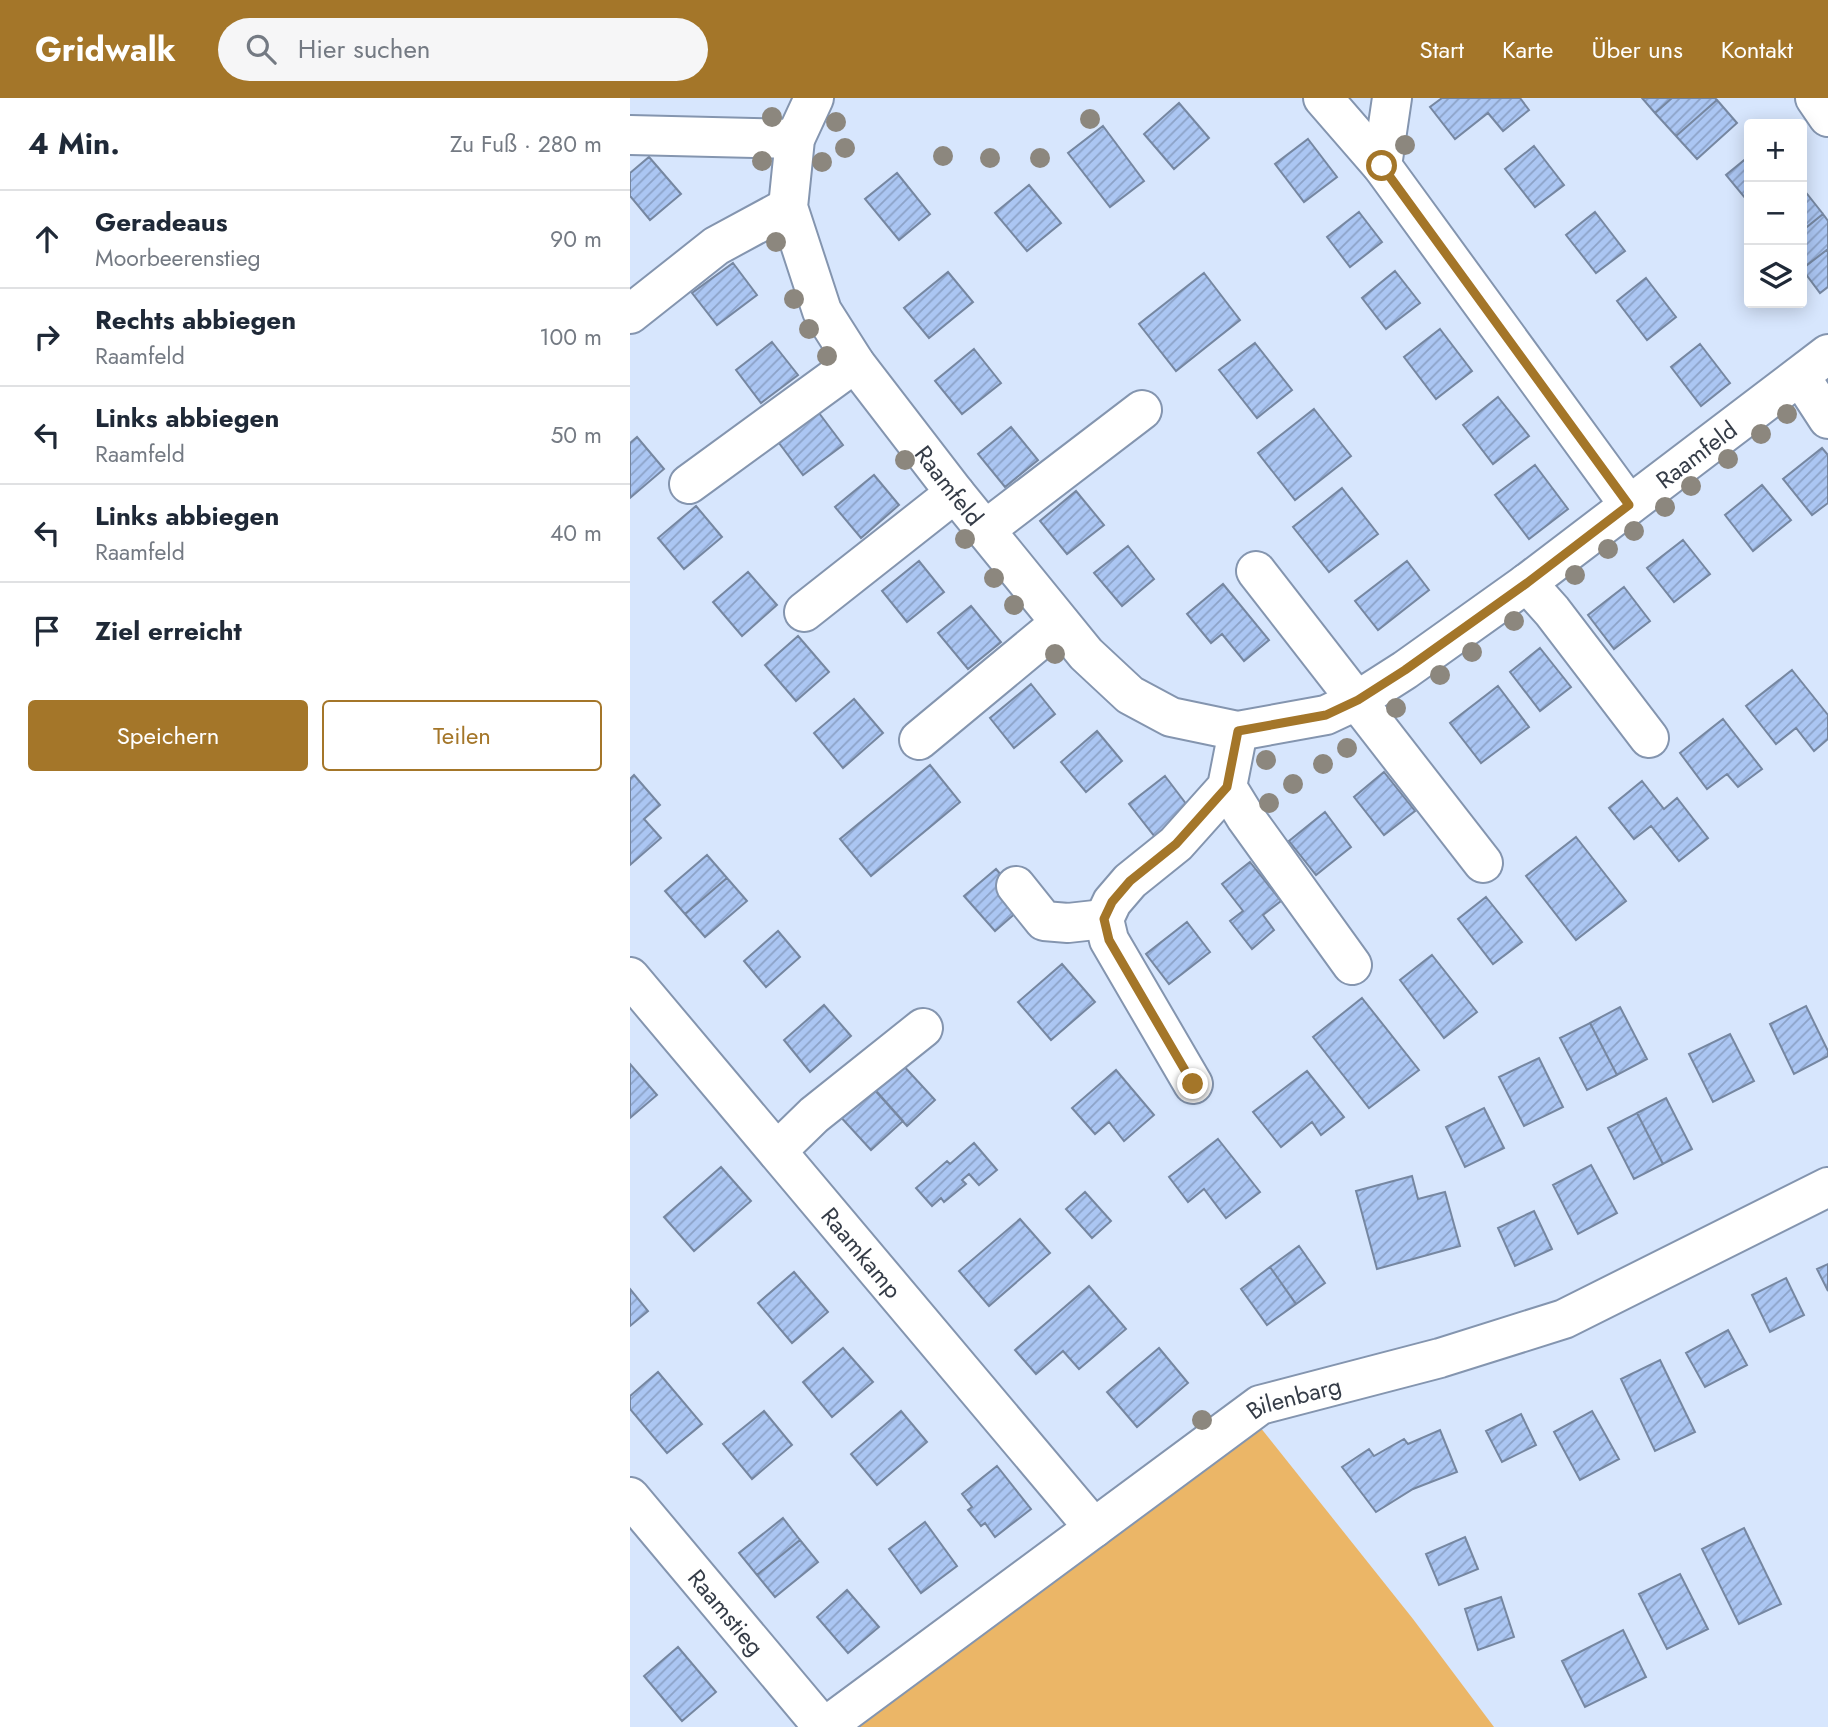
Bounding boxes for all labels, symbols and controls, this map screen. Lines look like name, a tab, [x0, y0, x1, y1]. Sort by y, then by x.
search box	[218, 18, 708, 81]
text: Gridwalk	[35, 26, 176, 73]
icon: search	[242, 30, 280, 68]
text: Hier suchen	[298, 30, 430, 68]
text: Start	[1420, 32, 1464, 67]
text: Karte	[1502, 32, 1553, 67]
text: Über uns	[1591, 32, 1683, 67]
text: Kontakt	[1721, 32, 1793, 67]
map controls	[1744, 119, 1807, 308]
button: +	[1744, 119, 1807, 182]
text: 4 Min.	[28, 122, 120, 165]
text: Zu Fuß · 280 m	[450, 127, 602, 161]
route start	[1366, 150, 1397, 181]
button: −	[1744, 182, 1807, 245]
text: Geradeaus	[95, 203, 228, 241]
icon: ahead	[28, 220, 66, 258]
text: 90 m	[550, 222, 602, 256]
text: Moorbeerenstieg	[95, 241, 261, 275]
button: layers	[1744, 245, 1807, 308]
text: Rechts abbiegen	[95, 301, 296, 339]
icon: right	[28, 318, 66, 356]
text: 100 m	[539, 320, 602, 354]
text: Raamfeld	[95, 339, 185, 373]
text: Links abbiegen	[95, 399, 279, 437]
street label: Raamfeld	[1648, 412, 1744, 497]
icon: left	[28, 416, 66, 454]
text: 50 m	[550, 418, 602, 452]
text: Raamfeld	[95, 437, 185, 471]
street label: Raamfeld	[907, 438, 992, 533]
text: Links abbiegen	[95, 497, 279, 535]
icon: left	[28, 514, 66, 552]
text: 40 m	[550, 516, 602, 550]
text: Raamfeld	[95, 535, 185, 569]
icon: arrive	[28, 612, 66, 650]
text: Ziel erreicht	[95, 612, 242, 650]
button: Speichern	[28, 700, 308, 771]
button: Teilen	[322, 700, 602, 771]
route end	[1177, 1068, 1208, 1099]
street label: Raamkamp	[813, 1199, 911, 1306]
street label: Bilenbarg	[1239, 1367, 1345, 1427]
street label: Raamstieg	[680, 1561, 773, 1663]

